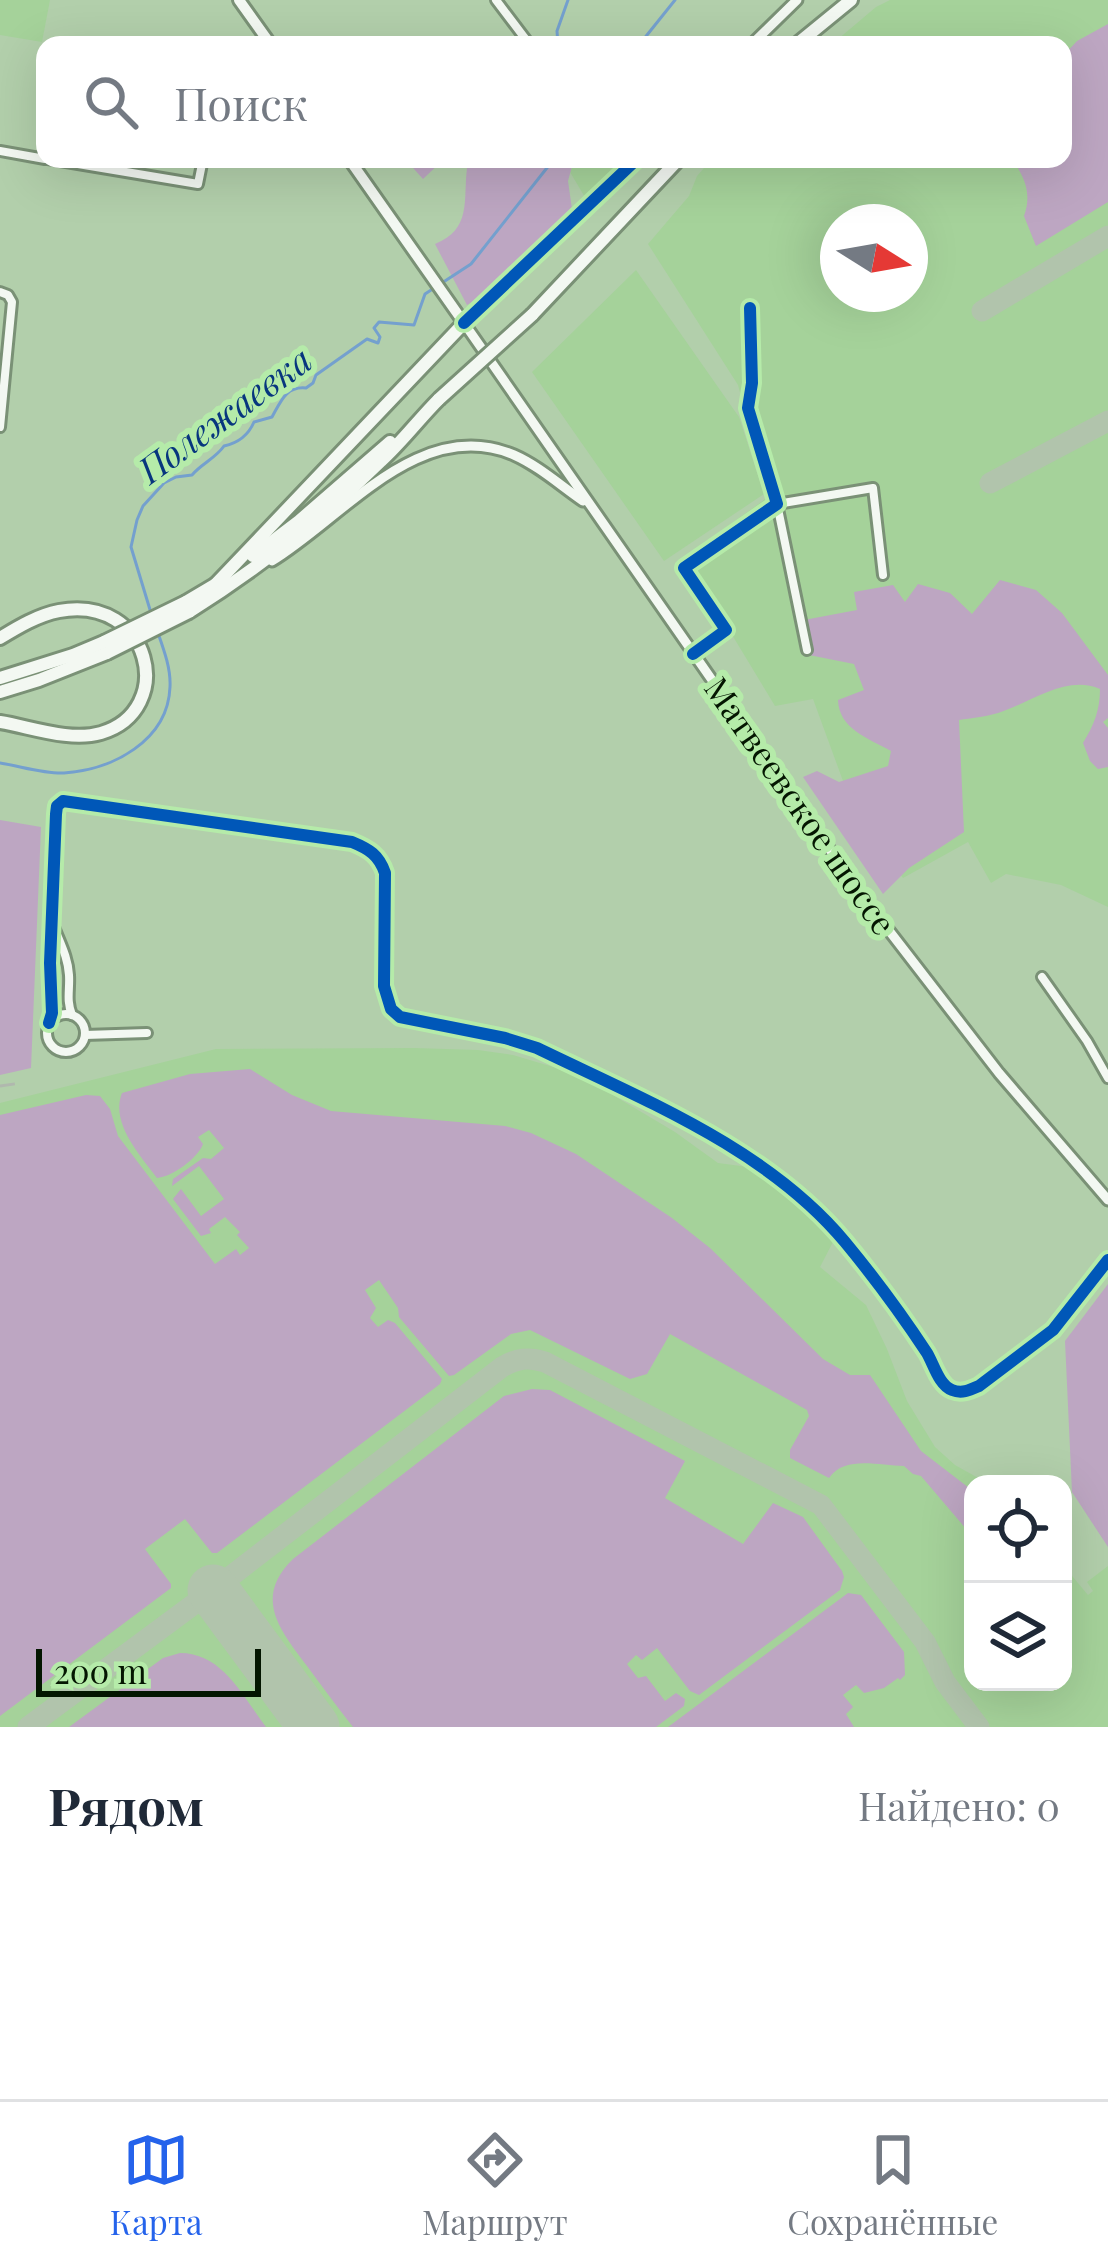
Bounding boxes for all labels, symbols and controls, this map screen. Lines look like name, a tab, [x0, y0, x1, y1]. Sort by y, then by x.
search box	[36, 36, 1072, 168]
icon: search	[78, 69, 144, 135]
text: Поиск	[174, 72, 308, 132]
north arrow	[820, 204, 928, 312]
water label: Полежаевка	[126, 334, 320, 494]
street label: Матвеевское шоссе	[696, 667, 907, 942]
map controls	[964, 1475, 1072, 1691]
button: locate	[964, 1475, 1072, 1583]
button: layers	[964, 1583, 1072, 1691]
scale bar	[36, 1643, 261, 1696]
text: 200 m	[54, 1648, 147, 1692]
text: Рядом	[48, 1771, 204, 1839]
text: Найдено: 0	[858, 1779, 1060, 1831]
tab: Карта	[110, 2127, 202, 2243]
tab: Маршрут	[422, 2127, 568, 2243]
tab: Сохранённые	[787, 2127, 998, 2243]

